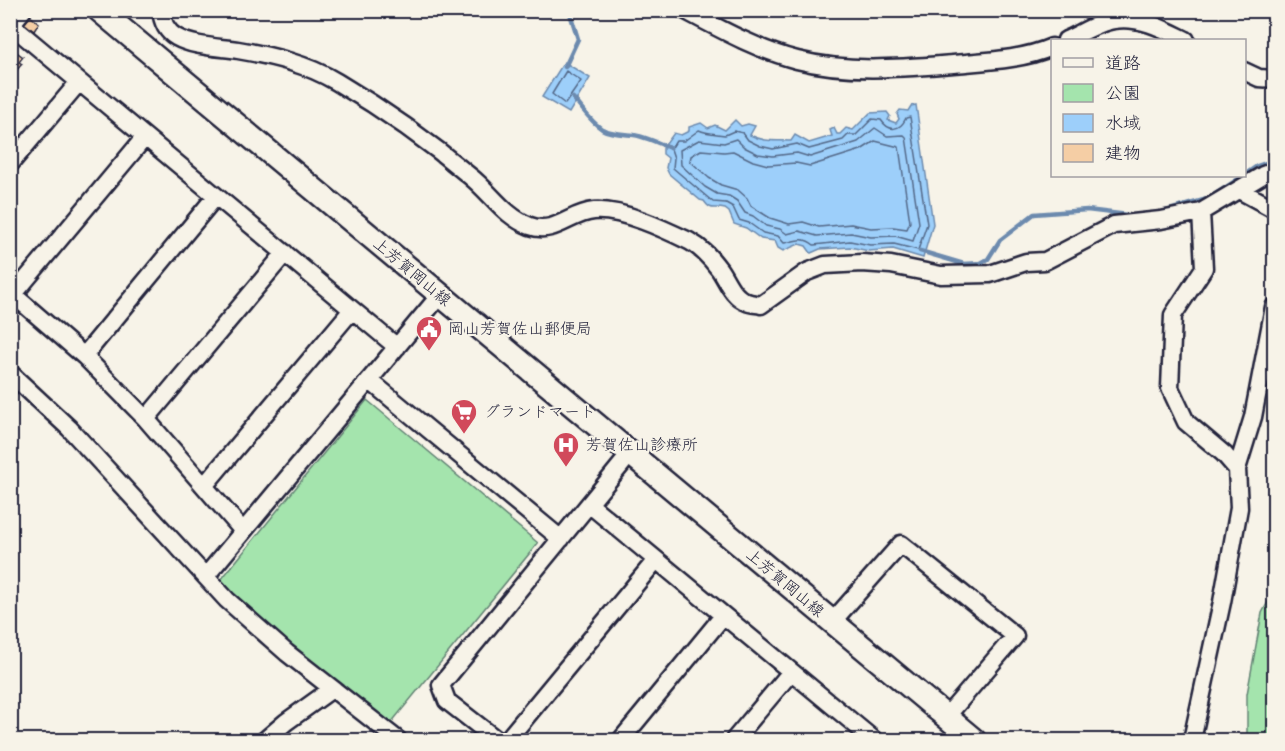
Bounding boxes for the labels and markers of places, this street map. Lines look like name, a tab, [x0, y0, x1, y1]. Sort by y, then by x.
public building icon: 岡山芳賀佐山郵便局	[414, 314, 444, 352]
place label: 岡山芳賀佐山郵便局	[448, 319, 592, 339]
supermarket icon: グランドマート	[449, 397, 479, 435]
place label: グランドマート	[484, 402, 596, 422]
hospital icon: 芳賀佐山診療所	[551, 430, 581, 468]
place label: 芳賀佐山診療所	[586, 435, 698, 455]

